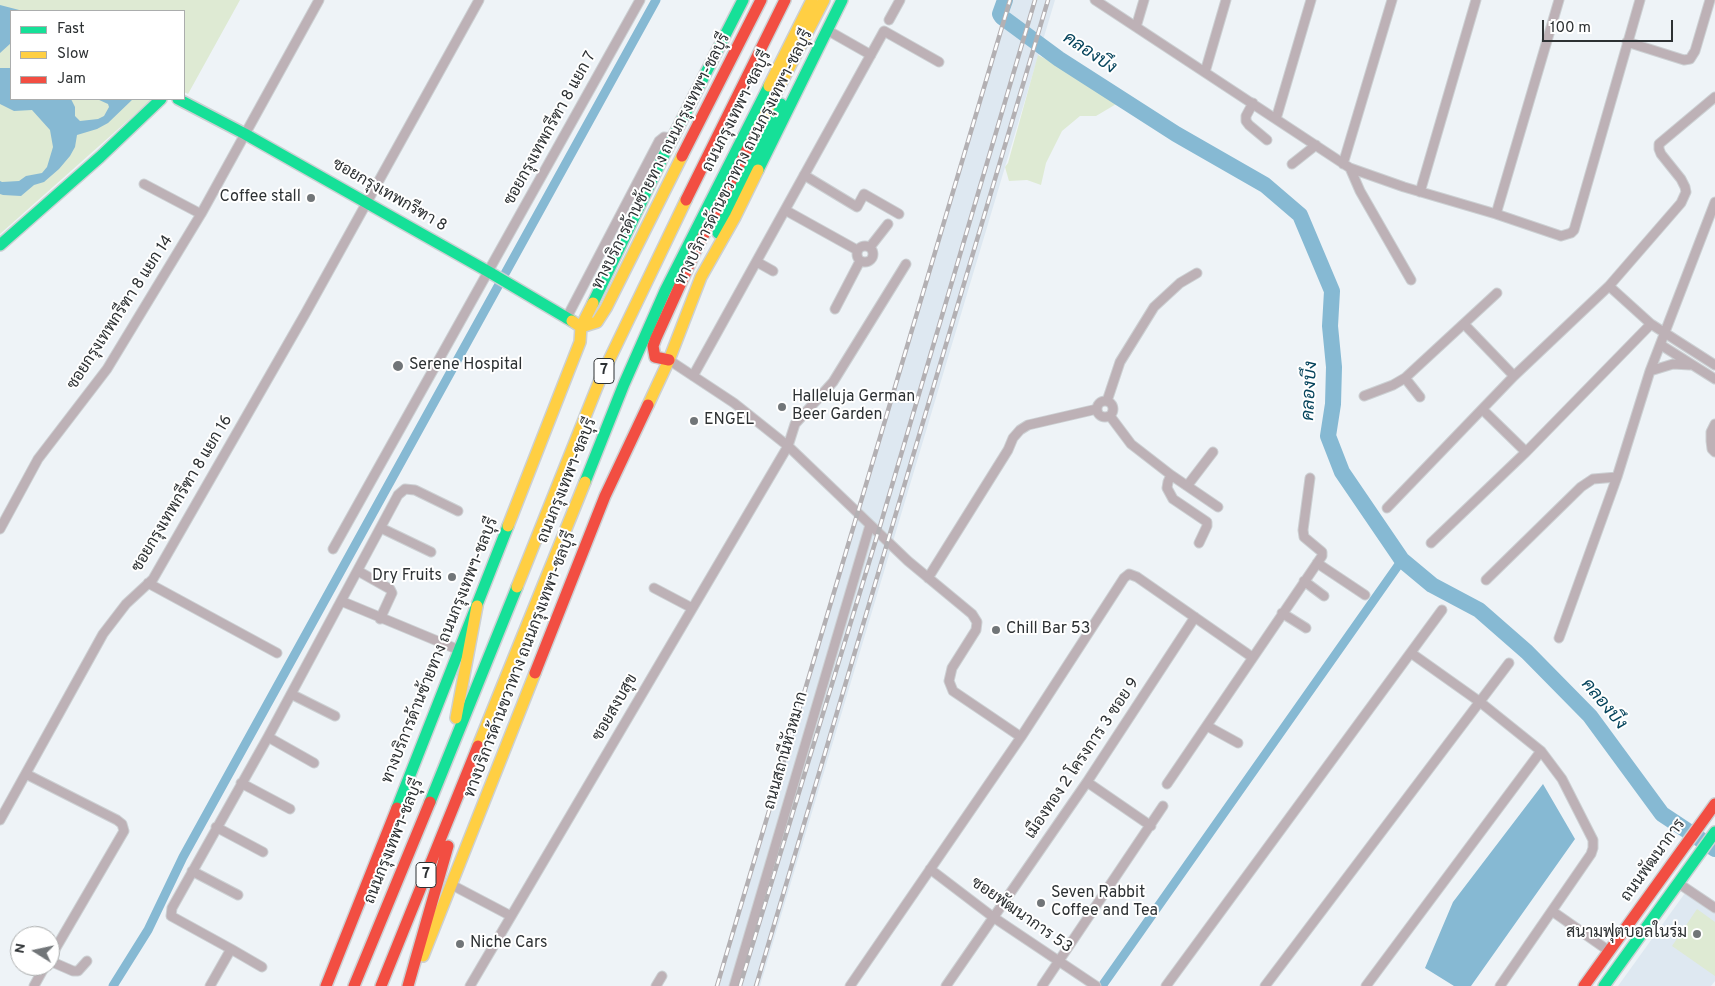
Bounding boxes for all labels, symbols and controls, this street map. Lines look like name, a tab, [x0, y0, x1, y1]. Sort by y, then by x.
legend	[10, 10, 185, 100]
scale bar	[1545, 10, 1676, 42]
text: 100 m	[1550, 19, 1591, 38]
text: Fast	[57, 20, 85, 39]
street label: ทางบริการด้านขวาทาง ถนนกรุงเทพฯ-ชลบุรี	[672, 27, 818, 289]
water label: คลองบึง	[1058, 28, 1120, 80]
street label: ทางบริการด้านซ้ายทาง ถนนกรุงเทพฯ-ชลบุรี	[589, 31, 735, 293]
text: Slow	[57, 45, 89, 64]
street label: ถนนกรุงเทพฯ-ชลบุรี	[699, 48, 777, 176]
street label: ซอยกรุงเทพกรีฑา 8 แยก 7	[501, 49, 601, 209]
text: Jam	[57, 70, 86, 89]
street label: ซอยกรุงเทพกรีฑา 8	[328, 155, 450, 237]
place label: Coffee stall	[220, 188, 301, 208]
marker: Coffee stall	[305, 192, 317, 204]
street label: ซอยกรุงเทพกรีฑา 8 แยก 14	[64, 232, 178, 394]
place label: Serene Hospital	[409, 356, 522, 376]
road number: 7	[594, 358, 614, 384]
marker: Serene Hospital	[391, 359, 405, 373]
water label: คลองบึง	[1299, 361, 1323, 421]
place label: Halleluja German Beer Garden	[792, 388, 915, 426]
marker: Halleluja German Beer Garden	[776, 401, 788, 413]
place label: ENGEL	[704, 411, 754, 431]
street label: ซอยกรุงเทพกรีฑา 8 แยก 16	[128, 412, 238, 576]
marker: ENGEL	[688, 415, 700, 427]
street label: ถนนกรุงเทพฯ-ชลบุรี	[534, 416, 602, 546]
street label: ทางบริการด้านซ้ายทาง ถนนกรุงเทพฯ-ชลบุรี	[379, 515, 503, 787]
street label: ทางบริการด้านขวาทาง ถนนกรุงเทพฯ-ชลบุรี	[461, 529, 581, 801]
place label: Dry Fruits	[372, 567, 442, 587]
marker: Dry Fruits	[446, 571, 458, 583]
place label: Chill Bar 53	[1006, 620, 1090, 640]
marker: Chill Bar 53	[990, 624, 1002, 636]
street label: ซอยสงบสุข	[589, 671, 643, 745]
street label: เมืองทอง 2 โครงการ 3 ซอย 9	[1022, 675, 1144, 843]
water label: คลองบึง	[1576, 675, 1630, 735]
street label: ถนนสถานีหัวหมาก	[761, 690, 813, 812]
street label: ถนนกรุงเทพฯ-ชลบุรี	[361, 777, 429, 907]
street label: ถนนพัฒนาการ	[1618, 816, 1690, 906]
road number: 7	[416, 862, 436, 888]
street label: ซอยพัฒนาการ 53	[967, 874, 1075, 958]
place label: Seven Rabbit Coffee and Tea	[1051, 884, 1158, 922]
marker: Seven Rabbit Coffee and Tea	[1035, 897, 1047, 909]
place label: สนามฟุตบอลในร่ม	[1566, 924, 1687, 944]
north arrow	[10, 926, 60, 976]
marker: สนามฟุตบอลในร่ม	[1691, 928, 1703, 940]
place label: Niche Cars	[470, 934, 548, 954]
marker: Niche Cars	[454, 938, 466, 950]
text: N	[11, 942, 30, 955]

